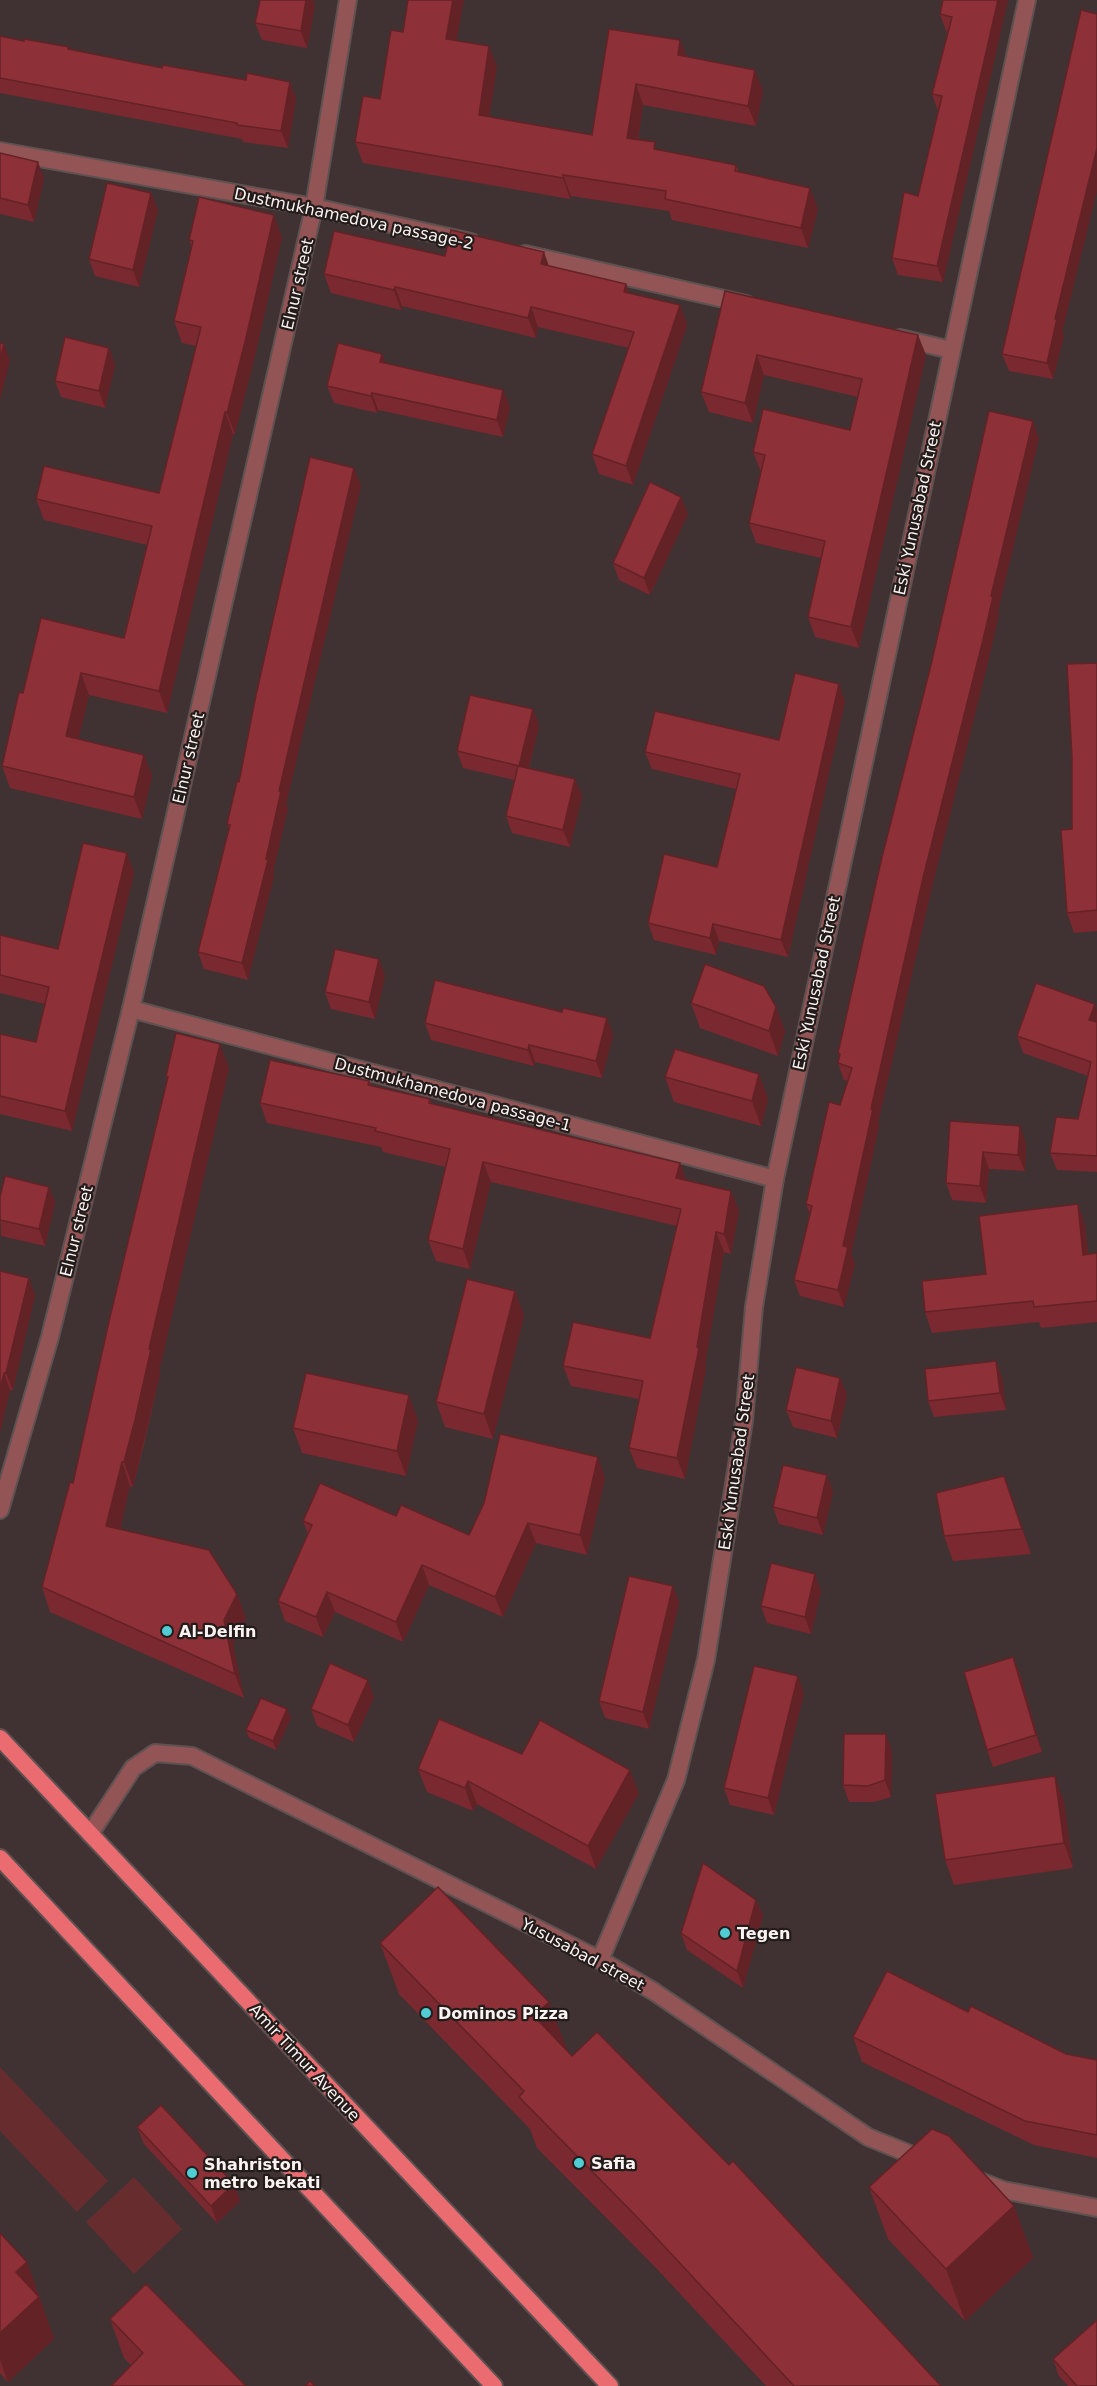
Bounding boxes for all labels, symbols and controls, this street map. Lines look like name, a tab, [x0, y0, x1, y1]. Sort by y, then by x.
street label: Dustmukhamedova passage-2	[233, 184, 475, 253]
street label: Elnur street	[278, 237, 317, 332]
street label: Eski Yunusabad Street	[890, 419, 945, 597]
street label: Elnur street	[169, 711, 208, 806]
street label: Eski Yunusabad Street	[789, 894, 844, 1072]
street label: Dustmukhamedova passage-1	[333, 1054, 573, 1135]
street label: Elnur street	[56, 1184, 97, 1279]
street label: Eski Yunusabad Street	[715, 1373, 758, 1551]
place label: Al-Delfin	[179, 1622, 256, 1641]
marker: Al-Delfin	[160, 1624, 174, 1638]
street label: Yususabad street	[517, 1913, 648, 1995]
place label: Tegen	[737, 1924, 790, 1943]
marker: Tegen	[718, 1926, 732, 1940]
street label: Amir Timur Avenue	[245, 2000, 364, 2125]
place label: Dominos Pizza	[438, 2004, 569, 2023]
marker: Dominos Pizza	[419, 2006, 433, 2020]
place label: Safia	[591, 2154, 636, 2173]
place label: Shahriston metro bekati	[204, 2155, 321, 2192]
marker: Safia	[572, 2156, 586, 2170]
marker: Shahriston metro bekati	[185, 2166, 199, 2180]

